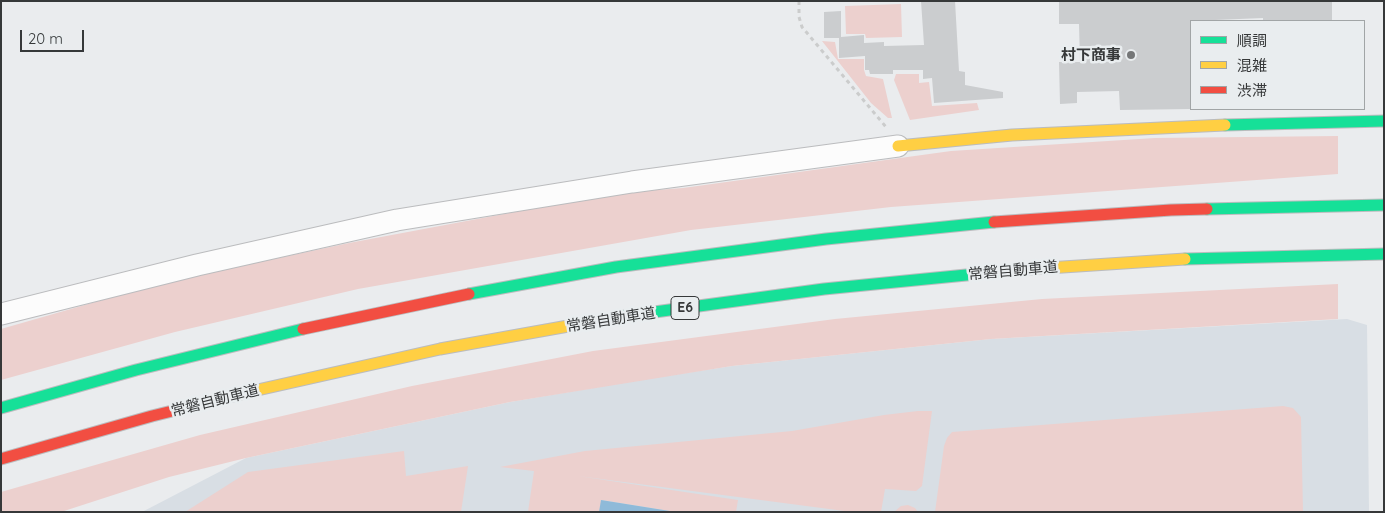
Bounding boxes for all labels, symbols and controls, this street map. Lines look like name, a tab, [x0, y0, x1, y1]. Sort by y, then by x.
scale bar	[22, 20, 86, 52]
legend	[1190, 20, 1365, 110]
text: 20 m	[28, 29, 63, 48]
text: 順調	[1237, 31, 1267, 50]
place label: 村下商事	[1061, 46, 1121, 64]
marker: 村下商事	[1125, 49, 1137, 61]
text: 混雑	[1237, 56, 1267, 75]
text: 渋滞	[1237, 81, 1267, 100]
street label: 常磐自動車道	[967, 258, 1059, 284]
road number: E6	[671, 296, 699, 320]
street label: 常磐自動車道	[565, 304, 657, 336]
street label: 常磐自動車道	[169, 381, 261, 421]

